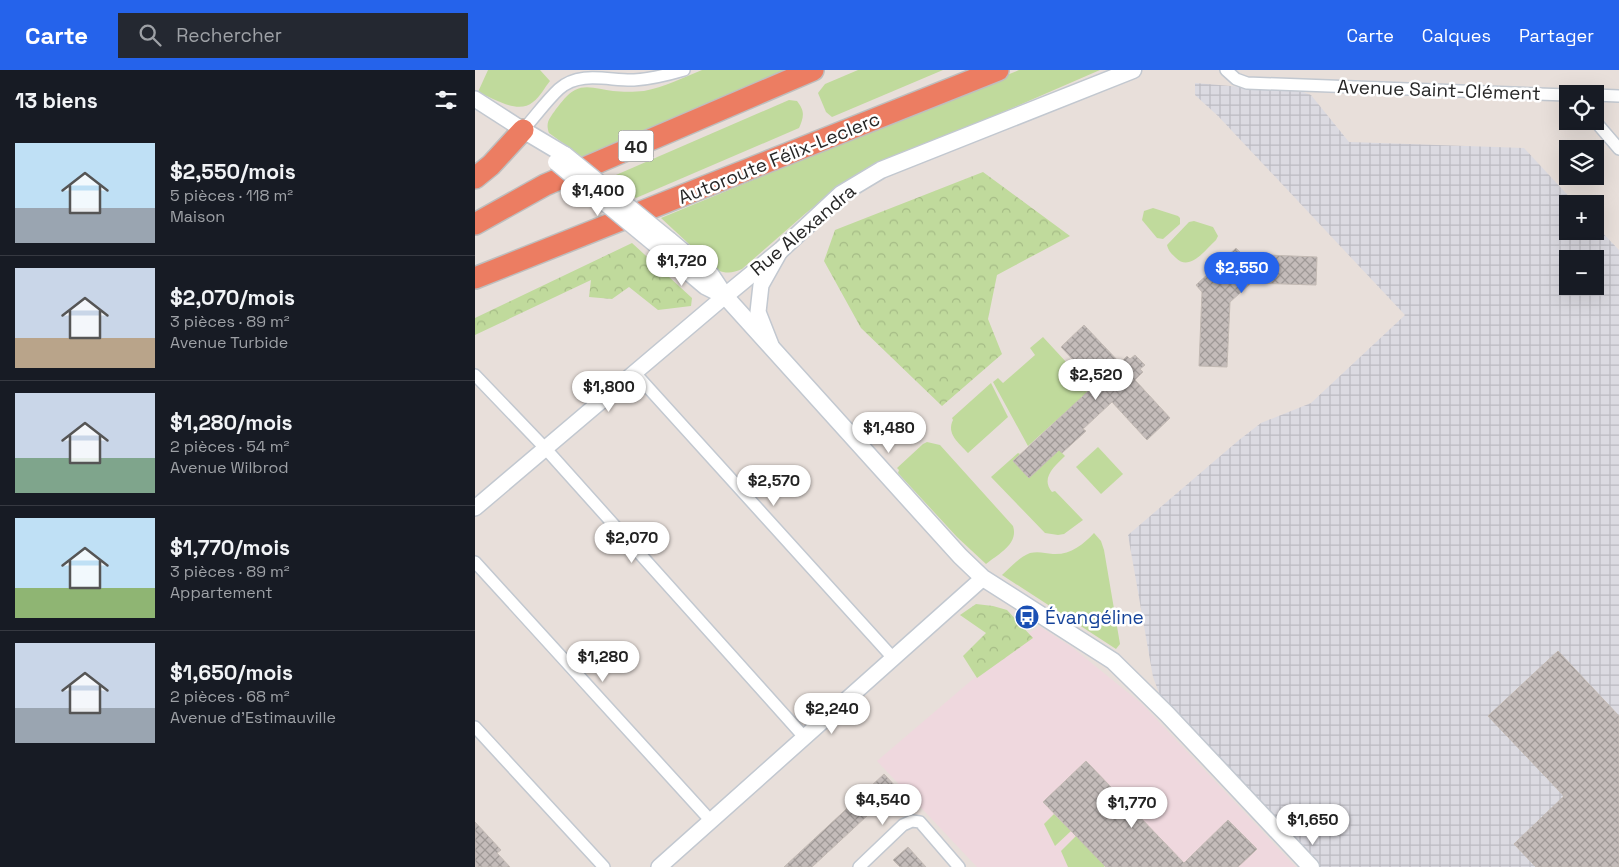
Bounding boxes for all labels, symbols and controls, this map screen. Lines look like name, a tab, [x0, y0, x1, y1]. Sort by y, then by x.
search box	[118, 13, 468, 58]
text: Carte	[25, 20, 88, 51]
icon: search	[136, 21, 164, 49]
text: Rechercher	[176, 23, 282, 48]
text: Carte	[1347, 24, 1394, 47]
text: Calques	[1422, 24, 1491, 47]
text: Partager	[1519, 24, 1594, 47]
street label: Avenue Saint-Clément	[1337, 74, 1541, 106]
map controls	[1559, 85, 1604, 295]
button: locate	[1559, 85, 1604, 130]
icon: filters	[432, 86, 460, 114]
text: 13 biens	[15, 87, 98, 114]
street label: Autoroute Félix-Leclerc	[674, 106, 884, 210]
road number: 40	[619, 130, 653, 162]
button: layers	[1559, 140, 1604, 185]
text: $2,550/mois	[170, 158, 296, 185]
icon: home	[55, 163, 115, 223]
pin: $1,400	[557, 174, 639, 217]
street label: Rue Alexandra	[745, 178, 861, 281]
text: $1,400	[572, 180, 624, 201]
text: 5 pièces · 118 m²	[170, 185, 293, 206]
button: +	[1559, 195, 1604, 240]
text: Maison	[170, 206, 225, 227]
pin: $1,720	[641, 244, 723, 287]
text: $1,720	[657, 250, 707, 271]
button: −	[1559, 250, 1604, 295]
pin: $2,550	[1201, 252, 1283, 294]
text: $2,550	[1215, 257, 1269, 278]
text: $2,070/mois	[170, 284, 295, 311]
icon: home	[55, 288, 115, 348]
text: 3 pièces · 89 m²	[170, 311, 290, 332]
text: Avenue Turbide	[170, 332, 288, 353]
pin: $2,520	[1055, 358, 1137, 401]
text: $2,520	[1069, 364, 1123, 385]
pin: $1,800	[568, 370, 650, 413]
text: $1,800	[583, 376, 635, 397]
text: $1,280/mois	[170, 409, 293, 436]
pin: $1,480	[848, 412, 930, 454]
icon: home	[55, 413, 115, 473]
text: $1,480	[863, 417, 915, 438]
text: 2 pièces · 54 m²	[170, 436, 289, 457]
text: Avenue Wilbrod	[170, 457, 289, 478]
pin: $2,570	[733, 464, 815, 507]
text: $2,570	[748, 470, 800, 491]
pin: $2,070	[591, 522, 673, 564]
text: $2,070	[606, 527, 658, 548]
text: $1,770/mois	[170, 534, 290, 561]
icon: home	[55, 538, 115, 598]
text: 3 pièces · 89 m²	[170, 561, 290, 582]
text: Appartement	[170, 582, 273, 603]
bus stop icon: Évangéline	[1014, 604, 1040, 630]
place label: Évangéline	[1045, 605, 1144, 630]
pin: $1,280	[562, 640, 644, 683]
text: $1,280	[577, 646, 629, 667]
text: $1,650/mois	[170, 659, 293, 686]
icon: home	[55, 663, 115, 723]
text: 2 pièces · 68 m²	[170, 686, 290, 707]
pin: $2,240	[791, 692, 873, 735]
text: $2,240	[805, 698, 859, 719]
text: Avenue d'Estimauville	[170, 707, 336, 728]
pin: $4,540	[842, 784, 924, 826]
pin: $1,770	[1091, 786, 1173, 829]
text: $4,540	[856, 789, 910, 810]
text: $1,770	[1107, 792, 1157, 813]
pin: $1,650	[1272, 804, 1354, 846]
text: $1,650	[1287, 809, 1339, 830]

